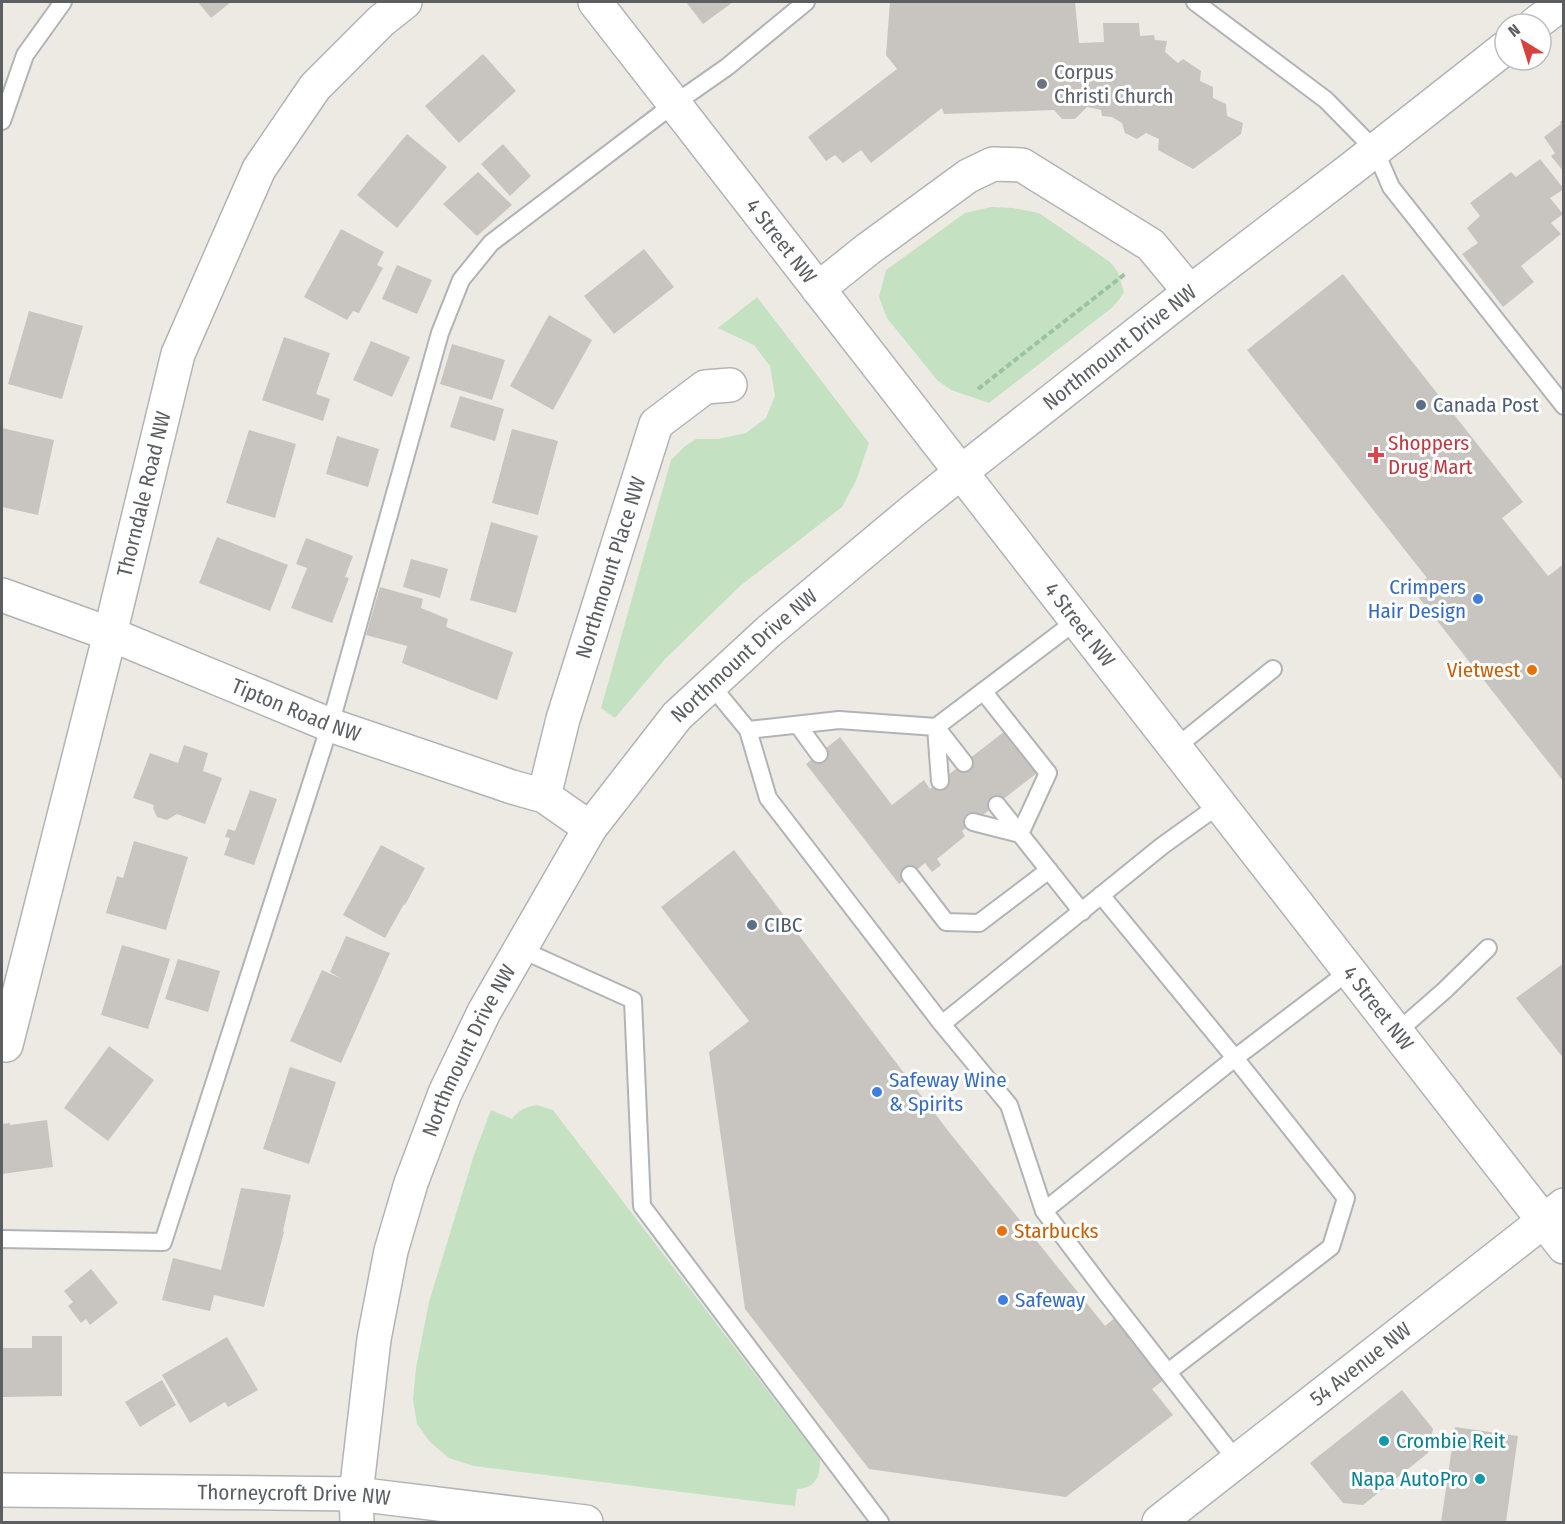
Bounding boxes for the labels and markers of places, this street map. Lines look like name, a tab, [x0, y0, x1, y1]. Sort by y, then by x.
place label: Corpus Christi Church	[1054, 59, 1174, 109]
marker: Corpus Christi Church	[1035, 77, 1049, 91]
place label: Canada Post	[1433, 392, 1539, 418]
marker: Canada Post	[1414, 398, 1428, 412]
place label: Shoppers Drug Mart	[1388, 430, 1473, 480]
marker: Shoppers Drug Mart	[1369, 448, 1383, 462]
place label: Crimpers Hair Design	[1368, 574, 1466, 624]
marker: Crimpers Hair Design	[1471, 592, 1485, 606]
place label: Vietwest	[1447, 657, 1520, 683]
marker: Vietwest	[1525, 663, 1539, 677]
place label: CIBC	[764, 912, 803, 938]
marker: CIBC	[745, 918, 759, 932]
place label: Safeway Wine & Spirits	[889, 1067, 1007, 1117]
marker: Safeway Wine & Spirits	[870, 1085, 884, 1099]
place label: Starbucks	[1014, 1218, 1099, 1244]
marker: Starbucks	[995, 1224, 1009, 1238]
place label: Safeway	[1015, 1287, 1086, 1313]
marker: Safeway	[996, 1293, 1010, 1307]
place label: Crombie Reit	[1396, 1428, 1506, 1454]
marker: Crombie Reit	[1377, 1434, 1391, 1448]
place label: Napa AutoPro	[1351, 1466, 1468, 1492]
marker: Napa AutoPro	[1473, 1472, 1487, 1486]

